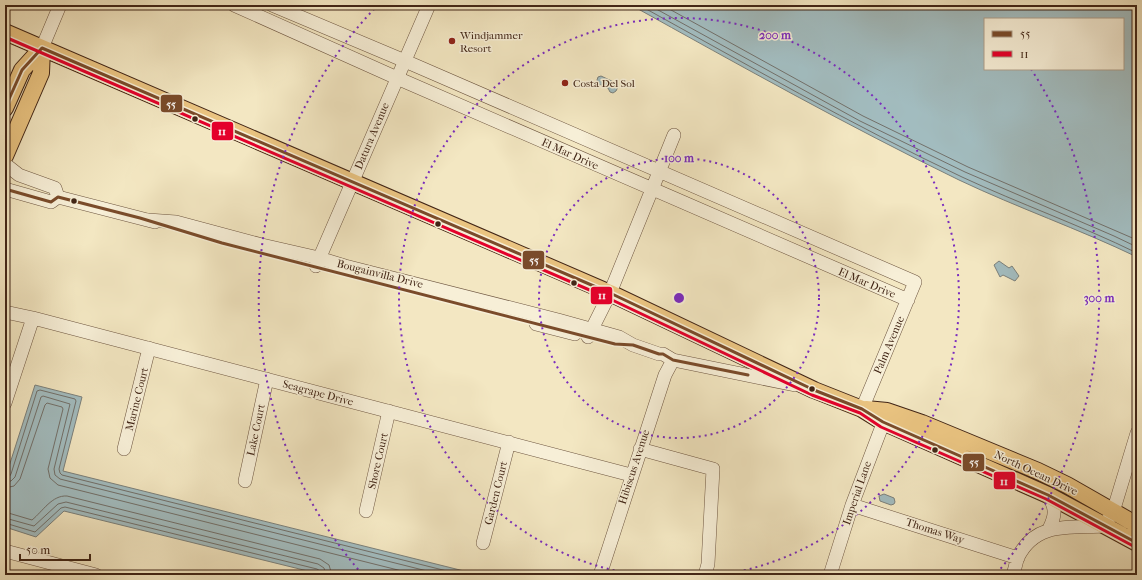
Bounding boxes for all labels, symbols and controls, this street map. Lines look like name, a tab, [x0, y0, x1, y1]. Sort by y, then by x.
legend	[984, 18, 1124, 70]
text: 55	[1020, 27, 1030, 41]
text: 200 m	[759, 28, 792, 42]
place label: Windjammer Resort	[459, 29, 523, 55]
marker: Windjammer Resort	[447, 36, 457, 46]
text: 11	[1020, 47, 1029, 61]
place label: Costa Del Sol	[573, 77, 635, 90]
marker: Costa Del Sol	[560, 78, 570, 88]
line badge: 55	[160, 94, 183, 113]
text: 55	[166, 98, 176, 111]
street label: Datura Avenue	[352, 100, 392, 171]
unlabelled marker	[190, 114, 200, 124]
line badge: 11	[211, 121, 234, 141]
text: 11	[218, 125, 226, 138]
street label: El Mar Drive	[539, 136, 601, 173]
text: 100 m	[664, 151, 695, 165]
unlabelled marker	[69, 196, 79, 206]
unlabelled marker	[433, 219, 443, 229]
line badge: 55	[522, 250, 545, 270]
text: 55	[529, 254, 539, 267]
street label: Bougainvilla Drive	[336, 257, 425, 291]
street label: El Mar Drive	[836, 265, 898, 301]
unlabelled marker	[569, 278, 579, 288]
line badge: 11	[590, 286, 613, 305]
text: 11	[598, 289, 606, 302]
centre of rings	[672, 291, 686, 305]
text: 300 m	[1084, 291, 1115, 306]
street label: Palm Avenue	[871, 314, 907, 376]
street label: Marine Court	[123, 366, 151, 432]
street label: Seagrape Drive	[281, 377, 355, 409]
unlabelled marker	[807, 384, 817, 394]
street label: Lake Court	[244, 403, 268, 457]
street label: Hibiscus Avenue	[616, 427, 652, 506]
street label: Shore Court	[365, 431, 391, 490]
unlabelled marker	[930, 445, 940, 455]
street label: North Ocean Drive	[992, 448, 1080, 498]
line badge: 55	[962, 453, 985, 472]
text: 55	[969, 456, 979, 469]
street label: Imperial Lane	[840, 459, 874, 527]
street label: Garden Court	[482, 460, 510, 526]
line badge: 11	[993, 471, 1016, 490]
text: 11	[1000, 475, 1008, 488]
street label: Thomas Way	[904, 515, 967, 547]
scale bar	[20, 536, 90, 562]
text: 50 m	[26, 543, 50, 557]

